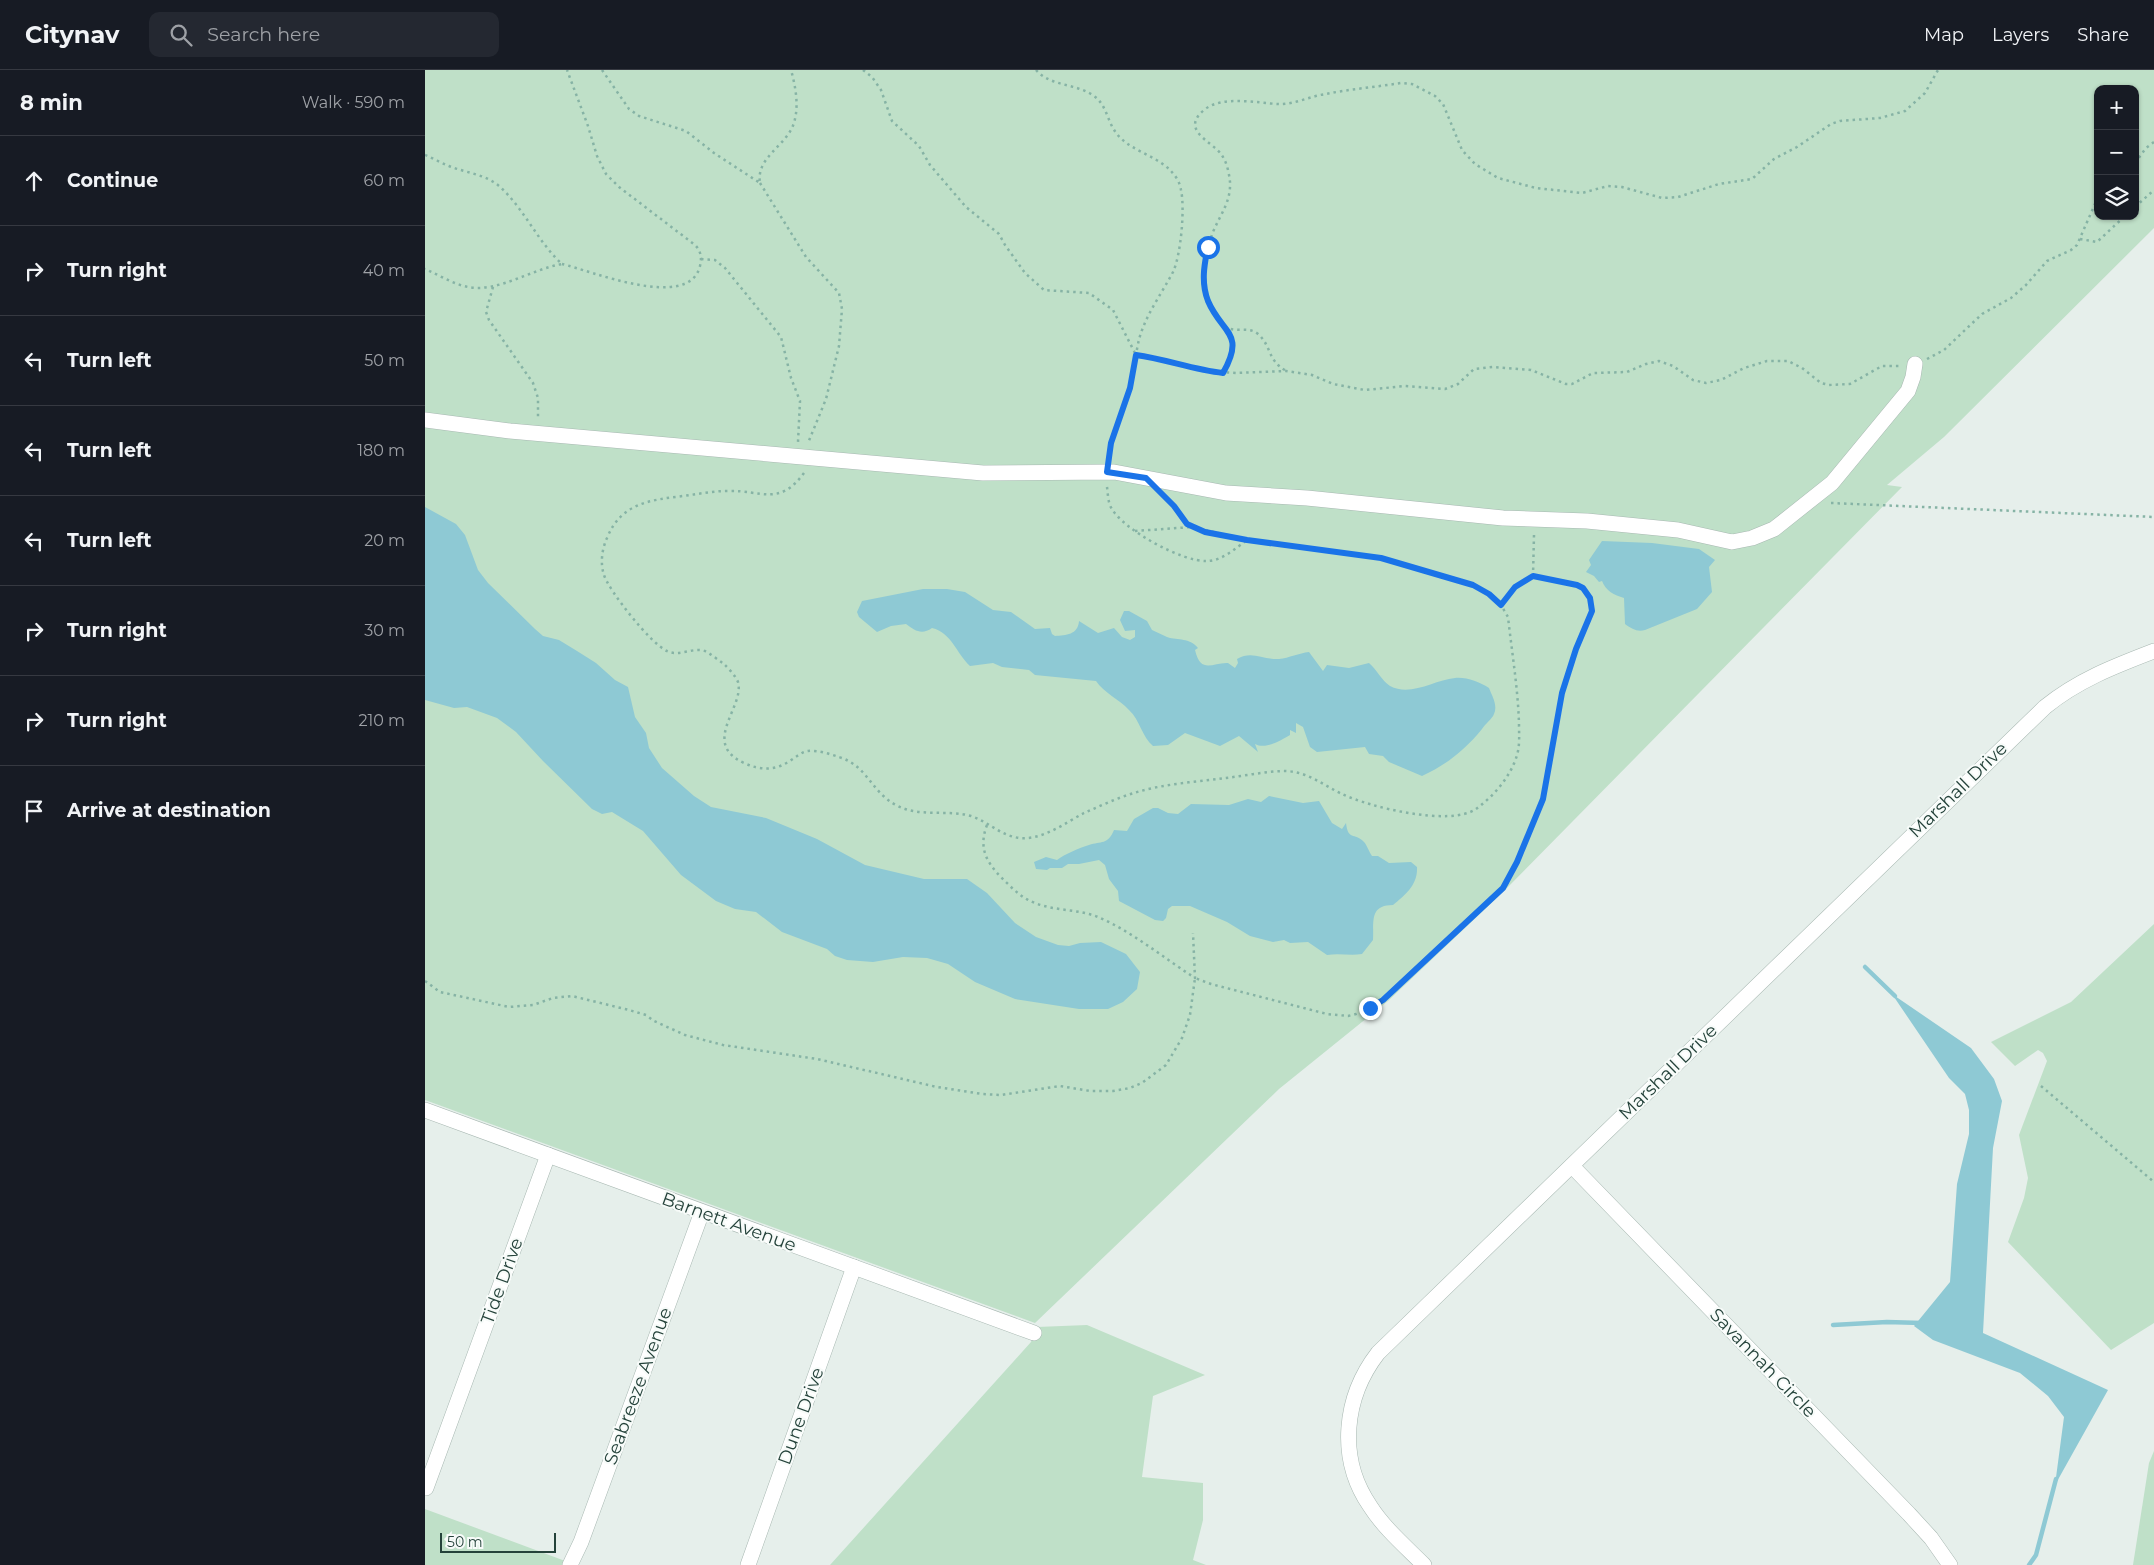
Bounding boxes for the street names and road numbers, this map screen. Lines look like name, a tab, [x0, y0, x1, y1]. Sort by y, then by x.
street label: Marshall Drive	[1904, 738, 2012, 842]
street label: Marshall Drive	[1614, 1020, 1722, 1124]
street label: Barnett Avenue	[659, 1187, 799, 1257]
street label: Tide Drive	[476, 1235, 528, 1327]
street label: Seabreeze Avenue	[599, 1304, 677, 1468]
street label: Savannah Circle	[1705, 1304, 1821, 1422]
street label: Dune Drive	[773, 1364, 829, 1468]

